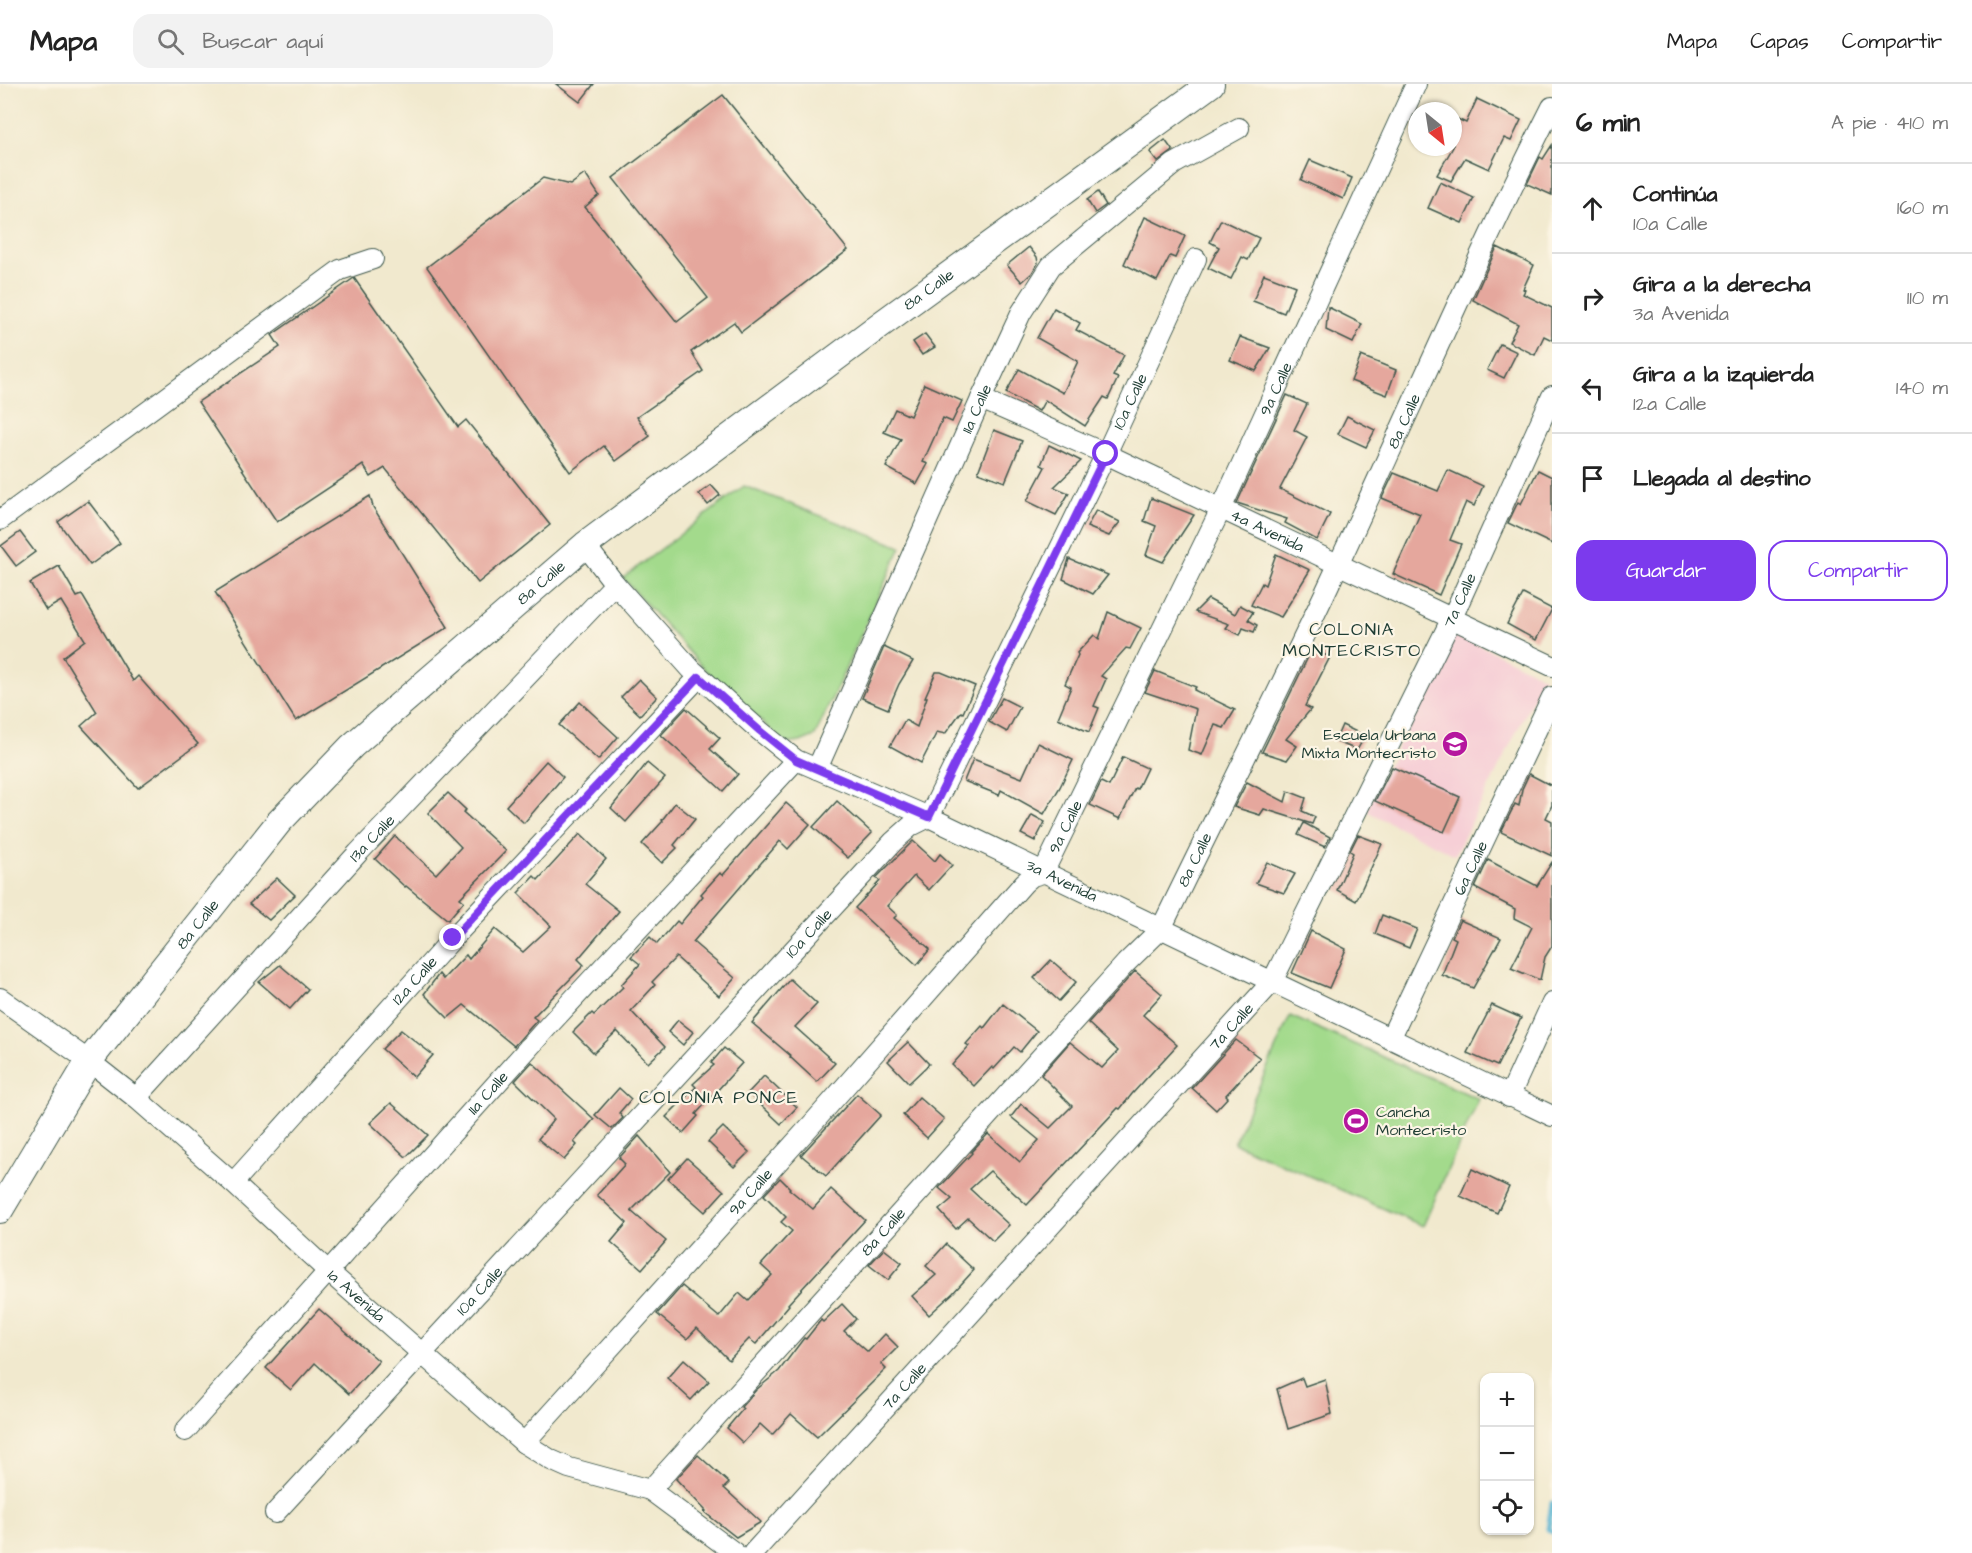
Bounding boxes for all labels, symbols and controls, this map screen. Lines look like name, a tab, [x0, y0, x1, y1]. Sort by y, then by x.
search box	[133, 14, 553, 68]
text: Mapa	[30, 22, 97, 61]
icon: search	[154, 25, 187, 58]
text: Buscar aquí	[202, 26, 323, 57]
text: Mapa	[1667, 27, 1717, 56]
text: Capas	[1750, 27, 1809, 56]
text: Compartir	[1842, 27, 1942, 56]
north arrow	[1408, 102, 1462, 156]
text: 6 min	[1576, 105, 1640, 141]
text: A pie · 410 m	[1831, 109, 1948, 137]
text: Continúa	[1633, 179, 1718, 210]
icon: ahead	[1576, 192, 1609, 225]
text: 160 m	[1897, 194, 1948, 222]
text: 10a Calle	[1633, 210, 1708, 238]
street label: 8a Calle	[899, 263, 959, 316]
text: Gira a la derecha	[1633, 269, 1810, 300]
icon: right	[1576, 282, 1609, 315]
text: 110 m	[1907, 284, 1948, 312]
text: 3a Avenida	[1633, 300, 1729, 328]
street label: 9a Calle	[1254, 358, 1298, 419]
text: Gira a la izquierda	[1633, 359, 1814, 390]
street label: 10a Calle	[1108, 370, 1153, 433]
icon: left	[1576, 372, 1609, 405]
text: 140 m	[1896, 374, 1948, 402]
street label: 11a Calle	[956, 380, 998, 437]
street label: 8a Calle	[1382, 390, 1426, 452]
text: 12a Calle	[1633, 390, 1707, 418]
route start	[1092, 440, 1118, 466]
icon: arrive	[1576, 462, 1609, 495]
text: Llegada al destino	[1633, 463, 1811, 494]
street label: 4a Avenida	[1227, 504, 1308, 558]
button: Guardar	[1576, 540, 1756, 601]
button: Compartir	[1768, 540, 1948, 601]
street label: 8a Calle	[512, 555, 571, 610]
street label: 7a Calle	[1438, 569, 1482, 631]
district label: COLONIA MONTECRISTO	[1282, 617, 1422, 663]
place label: Escuela Urbana Mixta Montecristo	[1302, 724, 1436, 764]
school or university icon: Escuela Urbana Mixta Montecristo	[1440, 729, 1470, 759]
street label: 9a Calle	[1043, 796, 1088, 857]
street label: 13a Calle	[344, 809, 400, 867]
street label: 8a Calle	[1172, 829, 1218, 891]
street label: 6a Calle	[1449, 837, 1493, 899]
street label: 3a Avenida	[1022, 854, 1101, 907]
street label: 8a Calle	[171, 895, 224, 954]
street label: 10a Calle	[780, 904, 837, 963]
route end	[439, 924, 465, 950]
street label: 12a Calle	[387, 951, 443, 1010]
street label: 7a Calle	[1204, 998, 1259, 1056]
street label: 11a Calle	[463, 1066, 514, 1120]
district label: COLONIA PONCE	[639, 1085, 799, 1110]
place label: Cancha Montecristo	[1376, 1101, 1466, 1141]
sports icon: Cancha Montecristo	[1341, 1106, 1371, 1136]
street label: 9a Calle	[723, 1163, 778, 1221]
street label: 8a Calle	[856, 1203, 911, 1261]
street label: 10a Calle	[451, 1261, 508, 1320]
street label: 1a Avenida	[322, 1264, 390, 1327]
street label: 7a Calle	[877, 1358, 932, 1415]
map controls	[1480, 1373, 1534, 1535]
button: +	[1480, 1373, 1534, 1427]
button: −	[1480, 1427, 1534, 1481]
button: locate	[1480, 1481, 1534, 1535]

